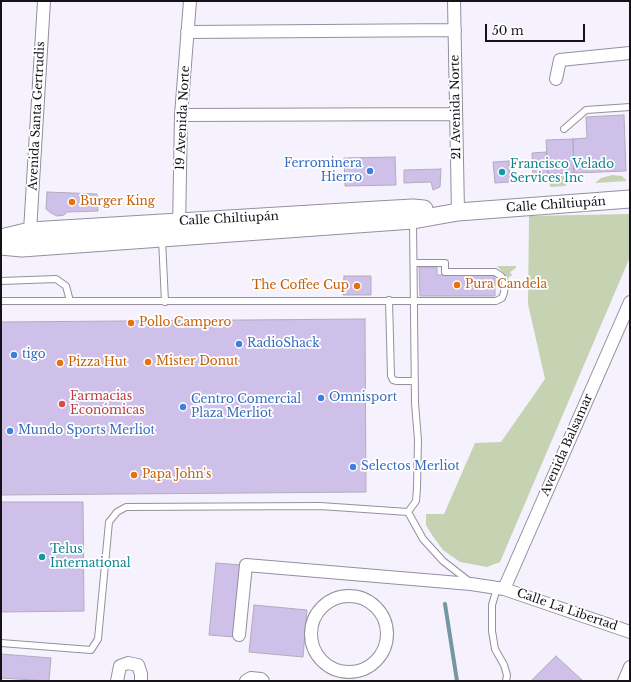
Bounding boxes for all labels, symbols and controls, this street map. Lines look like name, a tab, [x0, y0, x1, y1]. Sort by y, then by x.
scale bar	[487, 16, 587, 42]
text: 50 m	[492, 23, 524, 38]
street label: Avenida Santa Gertrudis	[26, 41, 48, 191]
street label: 21 Avenida Norte	[448, 55, 464, 159]
street label: 19 Avenida Norte	[173, 65, 193, 171]
place label: Ferrominera Hierro	[284, 157, 362, 185]
place label: Francisco Velado Services Inc	[510, 158, 614, 186]
marker: Ferrominera Hierro	[365, 166, 375, 176]
marker: Francisco Velado Services Inc	[497, 167, 507, 177]
street label: Calle Chiltiupán	[506, 194, 606, 216]
place label: Burger King	[80, 195, 155, 209]
marker: Burger King	[67, 197, 77, 207]
street label: Calle Chiltiupán	[179, 209, 279, 229]
place label: Pura Candela	[465, 278, 547, 292]
place label: The Coffee Cup	[252, 279, 349, 293]
marker: Pura Candela	[452, 280, 462, 290]
marker: The Coffee Cup	[352, 281, 362, 291]
place label: Pollo Campero	[139, 316, 231, 330]
marker: Pollo Campero	[126, 318, 136, 328]
place label: RadioShack	[247, 337, 320, 351]
marker: RadioShack	[234, 339, 244, 349]
place label: tigo	[22, 348, 46, 362]
marker: tigo	[9, 350, 19, 360]
place label: Mister Donut	[156, 355, 238, 369]
place label: Pizza Hut	[68, 356, 127, 370]
marker: Mister Donut	[143, 357, 153, 367]
marker: Pizza Hut	[55, 358, 65, 368]
place label: Farmacias Económicas	[70, 390, 145, 418]
place label: Omnisport	[329, 391, 397, 405]
street label: Avenida Balsamar	[538, 392, 596, 498]
place label: Centro Comercial Plaza Merliot	[191, 393, 301, 421]
marker: Omnisport	[316, 393, 326, 403]
marker: Farmacias Económicas	[57, 399, 67, 409]
marker: Centro Comercial Plaza Merliot	[178, 402, 188, 412]
place label: Mundo Sports Merliot	[18, 424, 155, 438]
marker: Mundo Sports Merliot	[5, 426, 15, 436]
place label: Selectos Merliot	[361, 460, 460, 474]
marker: Selectos Merliot	[348, 462, 358, 472]
place label: Papa John's	[142, 468, 211, 482]
marker: Papa John's	[129, 470, 139, 480]
place label: Telus International	[50, 543, 131, 571]
marker: Telus International	[37, 552, 47, 562]
street label: Calle La Libertad	[515, 586, 619, 634]

